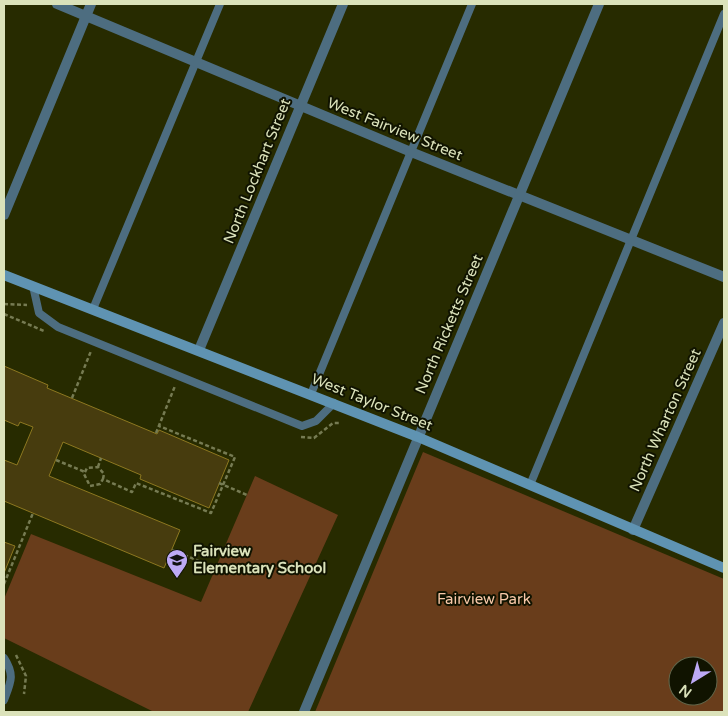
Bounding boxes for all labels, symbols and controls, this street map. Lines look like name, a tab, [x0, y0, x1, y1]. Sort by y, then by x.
street label: West Fairview Street	[325, 94, 466, 164]
street label: North Lockhart Street	[220, 95, 295, 246]
street label: North Ricketts Street	[411, 251, 487, 396]
street label: North Wharton Street	[625, 345, 705, 494]
street label: West Taylor Street	[309, 369, 436, 435]
place label: Fairview Elementary School	[193, 542, 326, 578]
school or university icon: Fairview Elementary School	[165, 548, 189, 579]
park label: Fairview Park	[437, 590, 531, 608]
north arrow	[668, 656, 718, 706]
text: N	[676, 681, 695, 701]

